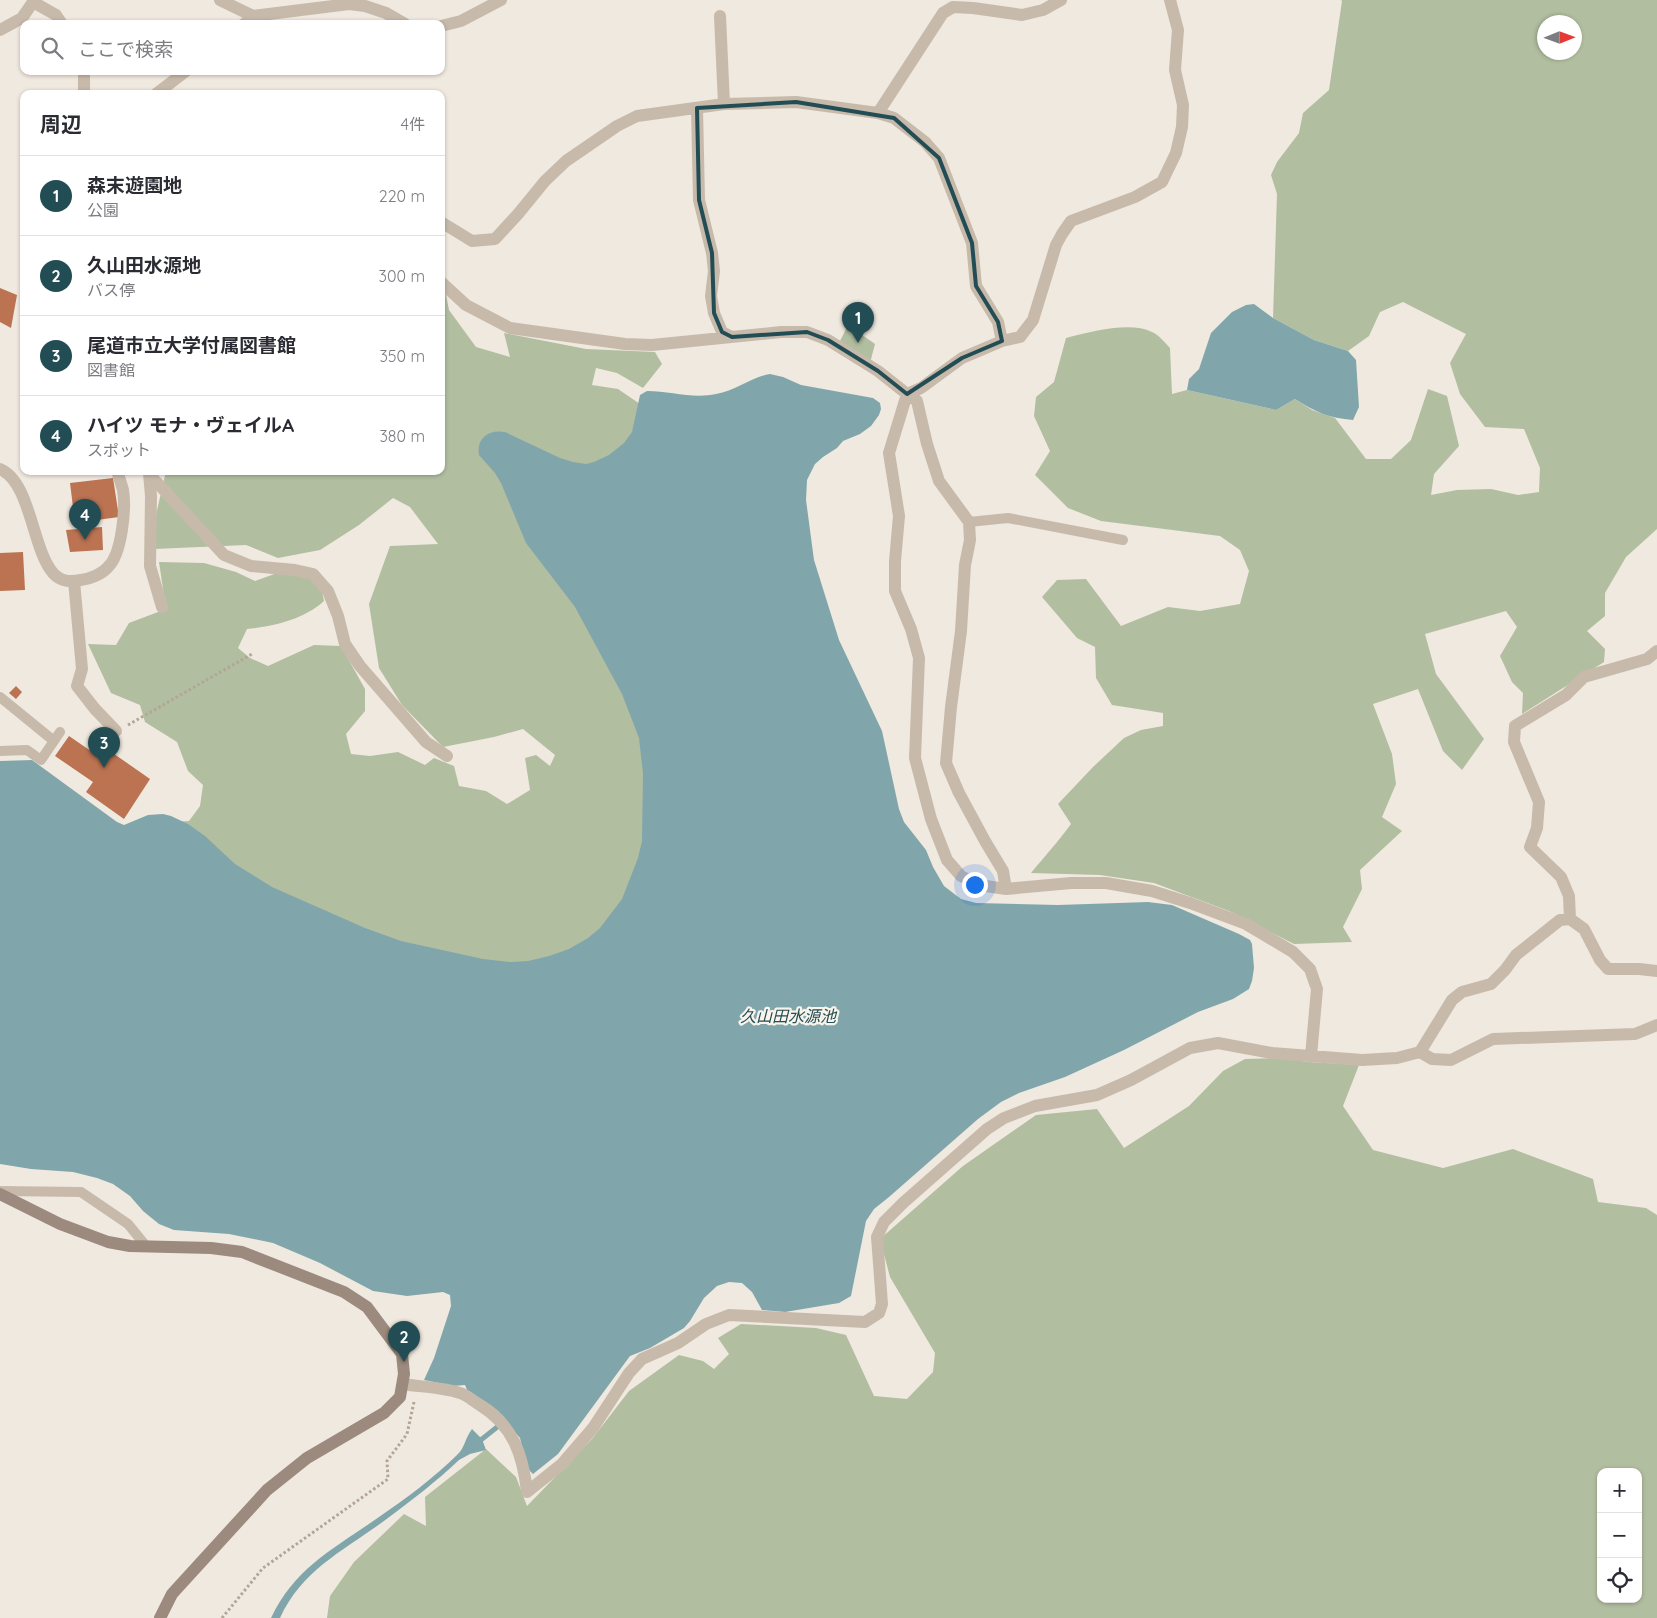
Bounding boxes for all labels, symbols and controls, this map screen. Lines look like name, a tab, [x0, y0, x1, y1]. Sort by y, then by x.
north arrow	[1537, 15, 1582, 60]
search box	[20, 20, 445, 75]
icon: search	[38, 34, 66, 62]
text: ここで検索	[78, 37, 173, 61]
text: 周辺	[40, 111, 82, 137]
text: 4件	[401, 114, 425, 134]
text: 森末遊園地	[87, 173, 182, 197]
text: 1	[53, 186, 59, 206]
text: 220 m	[379, 186, 425, 206]
text: 公園	[87, 200, 119, 220]
text: 久山田水源地	[87, 253, 201, 277]
text: 2	[51, 266, 61, 286]
text: 300 m	[379, 266, 425, 286]
text: バス停	[87, 280, 135, 300]
pin: 1	[842, 302, 874, 343]
text: 尾道市立大学付属図書館	[87, 333, 296, 357]
text: 3	[52, 346, 60, 366]
text: 350 m	[379, 346, 425, 366]
text: 図書館	[87, 360, 135, 380]
text: ハイツ モナ・ヴェイルA	[87, 413, 294, 437]
text: 4	[51, 426, 61, 446]
text: 380 m	[379, 426, 425, 446]
text: スポット	[87, 440, 151, 460]
pin: 4	[69, 499, 101, 540]
pin: 3	[88, 727, 120, 768]
your location	[962, 872, 988, 898]
water label: 久山田水源池	[740, 1006, 838, 1026]
pin: 2	[388, 1321, 420, 1362]
map controls	[1597, 1468, 1642, 1603]
button: +	[1597, 1468, 1642, 1513]
button: −	[1597, 1513, 1642, 1558]
button: locate	[1597, 1558, 1642, 1603]

